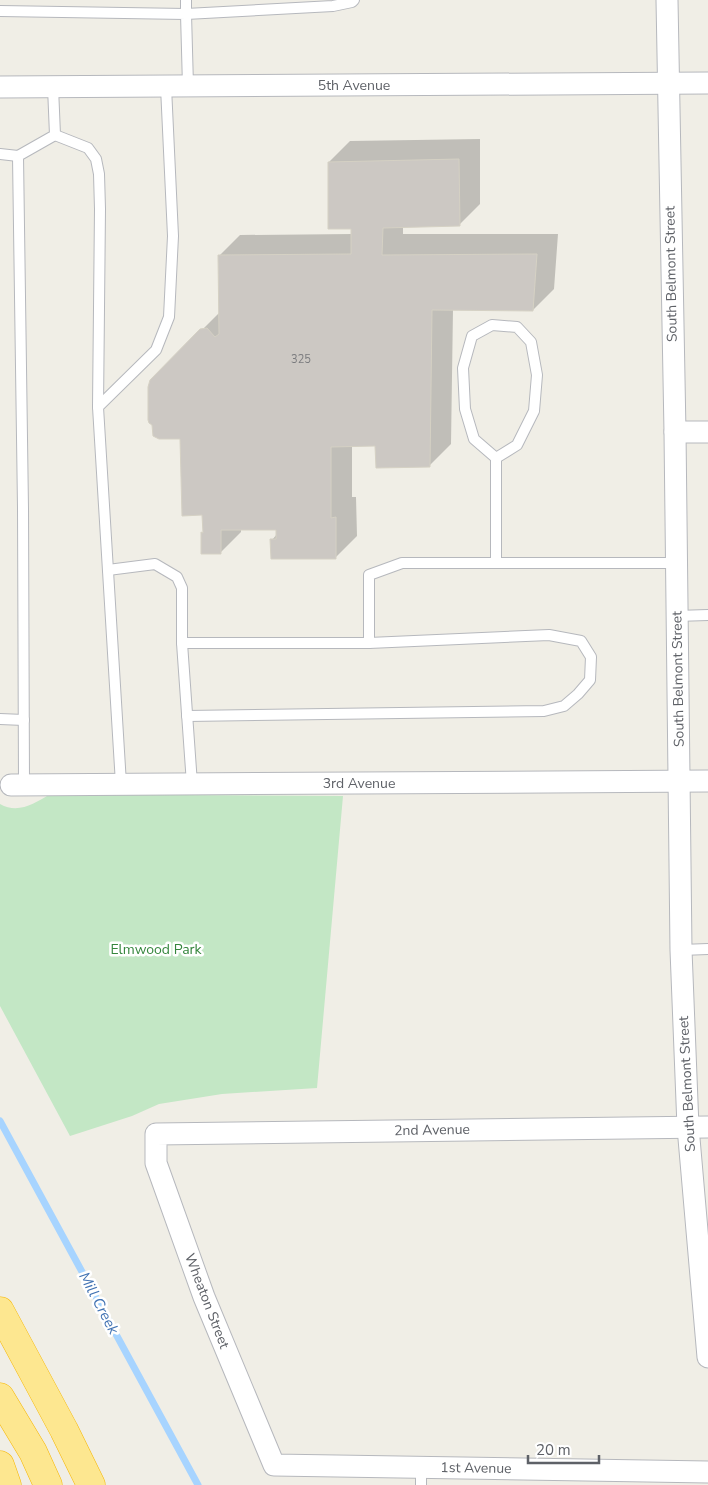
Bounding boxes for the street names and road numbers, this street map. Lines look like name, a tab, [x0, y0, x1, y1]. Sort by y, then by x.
street label: 5th Avenue	[318, 76, 390, 95]
street label: South Belmont Street	[660, 206, 682, 342]
street label: South Belmont Street	[667, 611, 689, 747]
street label: 3rd Avenue	[323, 774, 395, 793]
street label: South Belmont Street	[674, 1015, 700, 1152]
street label: 2nd Avenue	[394, 1120, 470, 1140]
street label: Wheaton Street	[180, 1251, 234, 1351]
street label: 1st Avenue	[440, 1458, 512, 1478]

